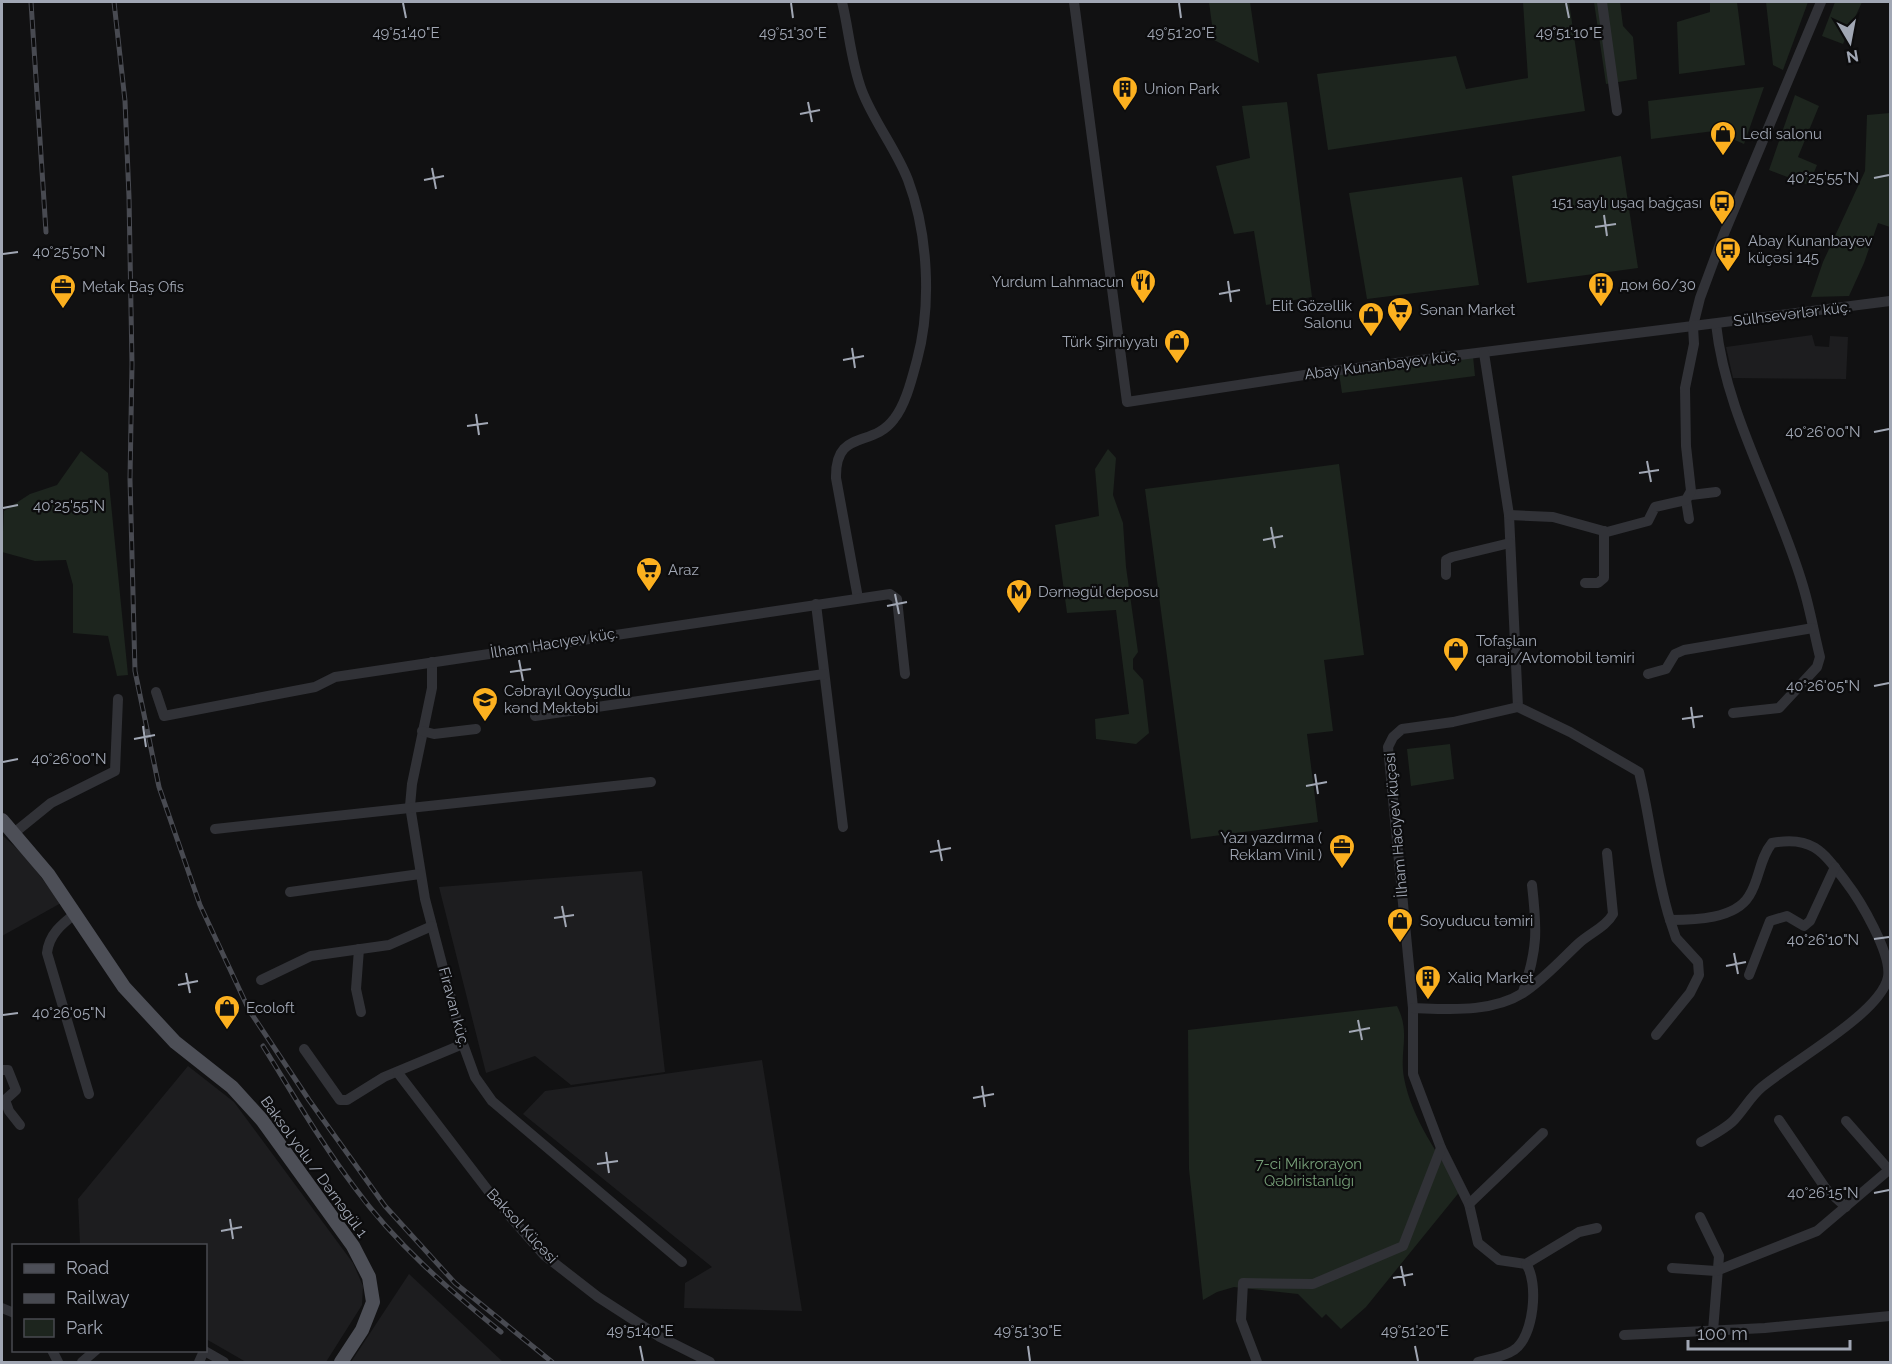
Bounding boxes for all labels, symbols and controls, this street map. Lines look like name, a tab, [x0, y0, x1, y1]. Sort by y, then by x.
north arrow	[1820, 12, 1880, 72]
text: 49°51'40"E	[372, 24, 440, 42]
text: 49°51'30"E	[759, 24, 827, 42]
text: 49°51'20"E	[1147, 24, 1215, 42]
text: 49°51'10"E	[1536, 24, 1602, 42]
text: N	[1845, 46, 1860, 67]
building icon: Union Park	[1110, 74, 1140, 112]
place label: Union Park	[1144, 80, 1219, 98]
shop icon: Ledi salonu	[1708, 119, 1738, 157]
place label: Ledi salonu	[1742, 125, 1822, 143]
text: 40°25'55"N	[1787, 169, 1859, 187]
bus stop icon: 151 saylı uşaq bağçası	[1707, 188, 1737, 226]
place label: 151 saylı uşaq bağçası	[1552, 194, 1702, 212]
place label: Abay Kunanbayev küçəsi 145	[1748, 232, 1872, 267]
bus stop icon: Abay Kunanbayev küçəsi 145	[1713, 235, 1743, 273]
text: 40°25'50"N	[33, 243, 105, 261]
restaurant icon: Yurdum Lahmacun	[1128, 267, 1158, 305]
building icon: дом 60/30	[1586, 270, 1616, 308]
office icon: Metak Baş Ofis	[48, 272, 78, 310]
place label: Yurdum Lahmacun	[992, 273, 1124, 291]
place label: дом 60/30	[1620, 276, 1696, 294]
place label: Metak Baş Ofis	[82, 278, 184, 296]
supermarket icon: Sənan Market	[1385, 295, 1415, 333]
place label: Elit Gözəllik Salonu	[1272, 297, 1352, 332]
street label: Sülhsevərlər küç.	[1732, 298, 1852, 330]
shop icon: Elit Gözəllik Salonu	[1356, 300, 1386, 338]
place label: Sənan Market	[1420, 301, 1515, 319]
shop icon: Türk Şirniyyatı	[1162, 327, 1192, 365]
place label: Türk Şirniyyatı	[1062, 333, 1158, 351]
street label: Abay Kunanbayev küç.	[1304, 347, 1460, 383]
text: 40°26'00"N	[1785, 423, 1861, 441]
text: 40°25'55"N	[33, 497, 105, 515]
supermarket icon: Araz	[634, 555, 664, 593]
place label: Araz	[668, 561, 699, 579]
metro station icon: Dərnəgül deposu	[1004, 577, 1034, 615]
place label: Dərnəgül deposu	[1038, 583, 1159, 601]
street label: İlham Hacıyev küç.	[489, 623, 619, 662]
place label: Tofaşlaın qarajı/Avtomobil təmiri	[1476, 632, 1635, 667]
shop icon: Tofaşlaın qarajı/Avtomobil təmiri	[1441, 635, 1471, 673]
text: 40°26'05"N	[1786, 677, 1860, 695]
place label: Cəbrayıl Qoyşudlu kənd Məktəbi	[504, 682, 631, 717]
school or university icon: Cəbrayıl Qoyşudlu kənd Məktəbi	[470, 685, 500, 723]
text: 40°26'00"N	[31, 750, 107, 768]
street label: İlham Hacıyev küçəsi	[1380, 752, 1411, 898]
place label: Yazı yazdırma ( Reklam Vinil )	[1220, 829, 1322, 864]
office icon: Yazı yazdırma ( Reklam Vinil )	[1327, 832, 1357, 870]
shop icon: Soyuducu təmiri	[1385, 906, 1415, 944]
place label: Soyuducu təmiri	[1420, 912, 1533, 930]
text: 40°26'10"N	[1787, 931, 1859, 949]
building icon: Xaliq Market	[1413, 963, 1443, 1001]
street label: Firavan küç.	[435, 965, 473, 1049]
place label: Xaliq Market	[1448, 969, 1534, 987]
shop icon: Ecoloft	[212, 993, 242, 1031]
place label: Ecoloft	[246, 999, 295, 1017]
text: 40°26'05"N	[32, 1004, 106, 1022]
street label: Baksol yolu / Dərnəgül 1	[257, 1093, 372, 1242]
park label: 7-ci Mikrorayon Qəbiristanlığı	[1256, 1155, 1362, 1190]
text: 40°26'15"N	[1787, 1184, 1859, 1202]
street label: Baksol Küçəsi	[483, 1185, 561, 1267]
legend	[12, 1244, 207, 1352]
text: Road	[66, 1257, 109, 1278]
text: Railway	[66, 1287, 130, 1308]
scale bar	[1688, 1313, 1850, 1351]
text: Park	[66, 1317, 103, 1338]
text: 49°51'40"E	[606, 1322, 674, 1340]
text: 49°51'30"E	[994, 1322, 1062, 1340]
text: 49°51'20"E	[1381, 1322, 1449, 1340]
text: 100 m	[1697, 1323, 1748, 1344]

